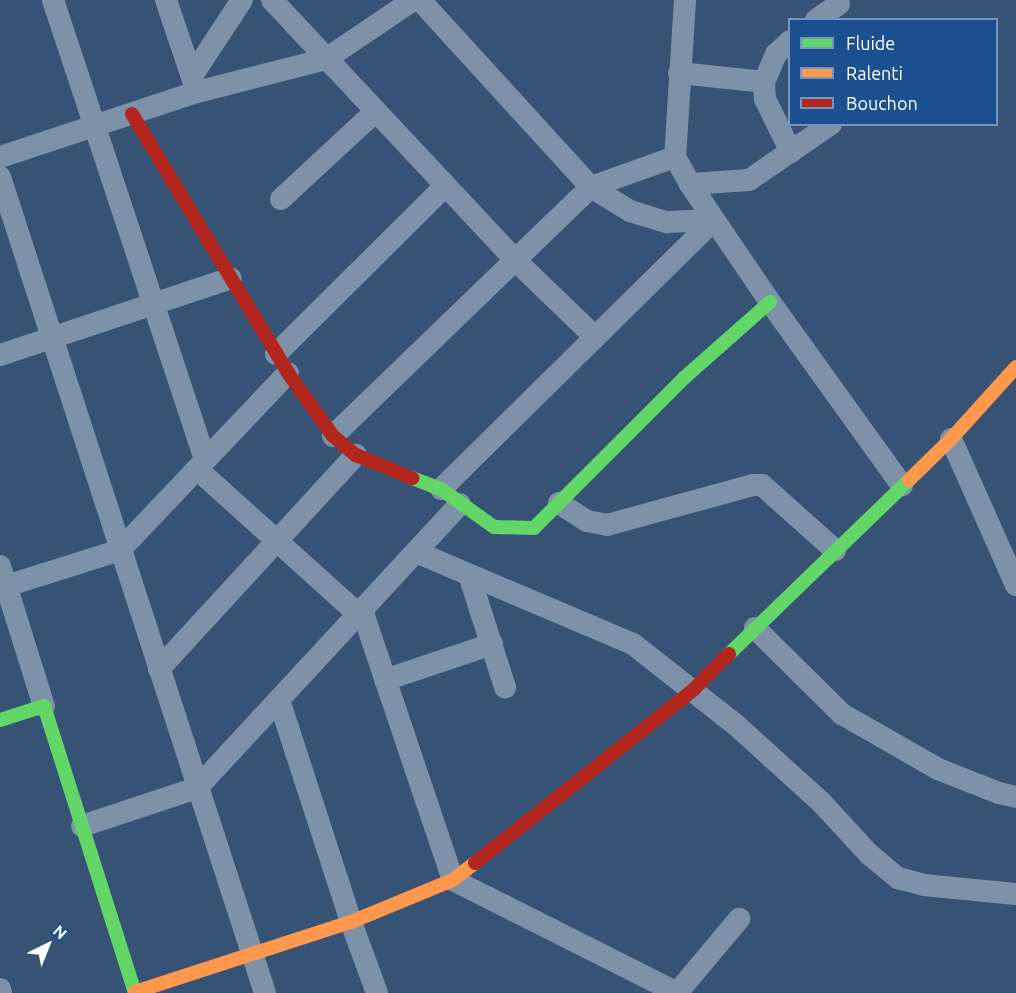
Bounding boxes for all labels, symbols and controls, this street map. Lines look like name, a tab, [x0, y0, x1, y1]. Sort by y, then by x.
legend	[788, 18, 998, 126]
text: Fluide	[846, 33, 895, 53]
text: Ralenti	[846, 63, 903, 83]
text: Bouchon	[846, 93, 918, 113]
north arrow	[18, 915, 78, 975]
text: N	[50, 921, 71, 942]

